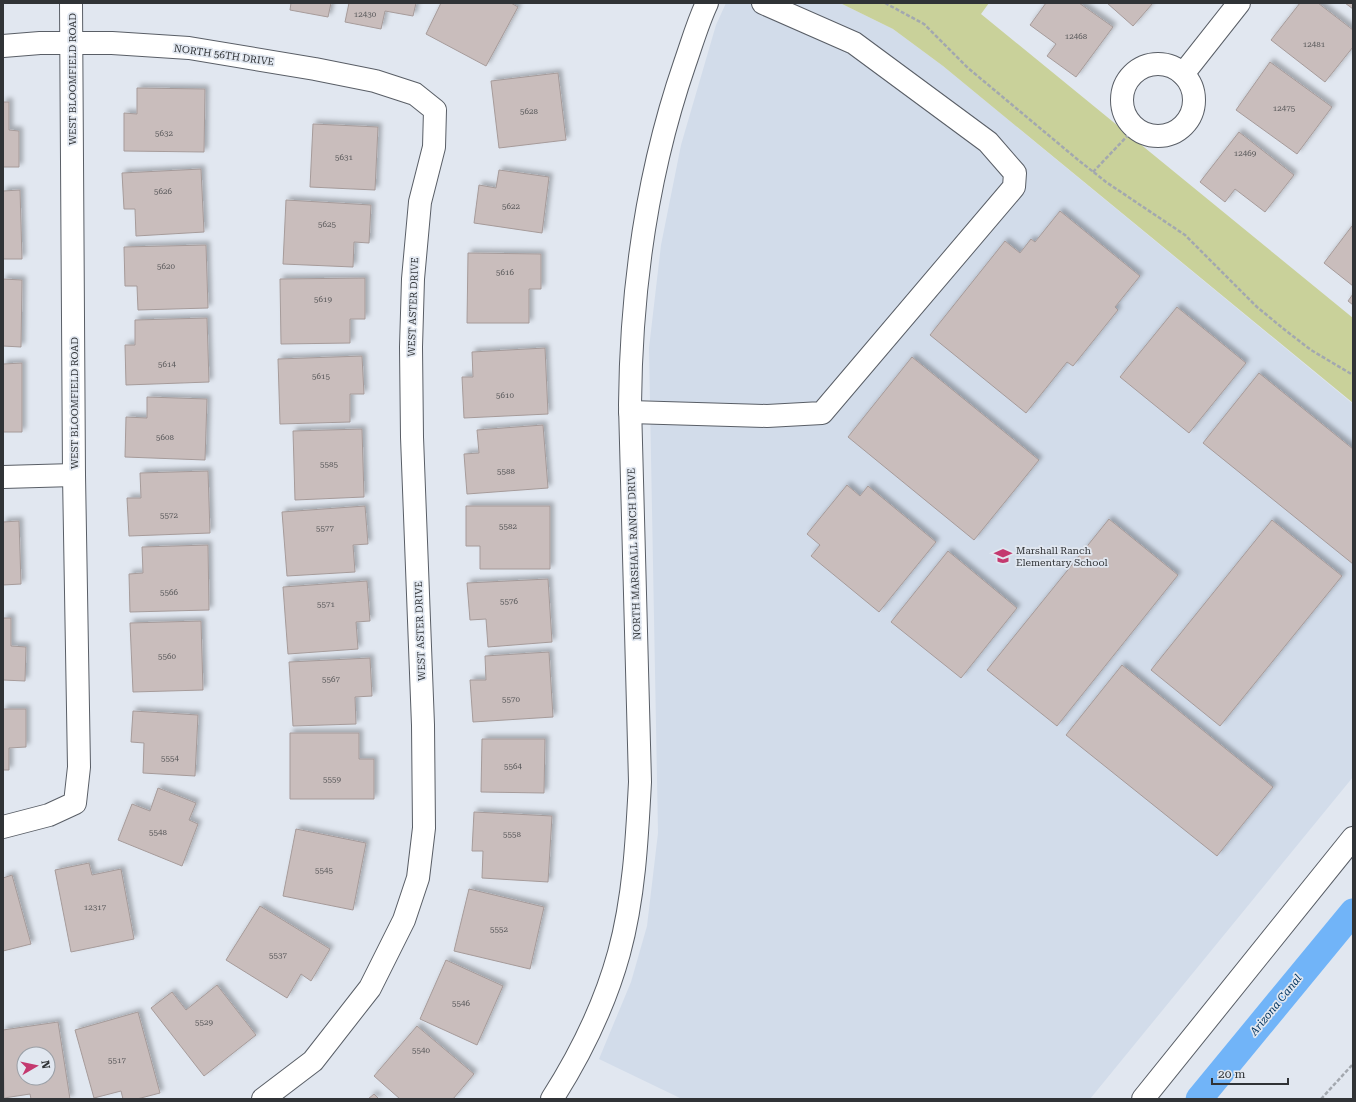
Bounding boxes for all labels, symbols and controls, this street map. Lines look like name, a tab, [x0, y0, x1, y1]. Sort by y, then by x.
house number: 12430	[354, 10, 377, 19]
street label: WEST BLOOMFIELD ROAD	[67, 13, 78, 145]
house number: 12468	[1065, 32, 1088, 41]
house number: 12481	[1303, 40, 1326, 49]
street label: NORTH 56TH DRIVE	[173, 43, 275, 67]
house number: 12475	[1273, 104, 1296, 113]
house number: 5628	[520, 107, 538, 116]
house number: 5632	[155, 129, 173, 138]
house number: 12469	[1234, 149, 1257, 158]
house number: 5631	[335, 153, 353, 162]
house number: 5626	[154, 187, 172, 196]
house number: 5622	[502, 202, 520, 211]
house number: 5625	[318, 220, 336, 229]
street label: WEST ASTER DRIVE	[406, 257, 420, 357]
house number: 5620	[157, 262, 175, 271]
house number: 5616	[496, 268, 514, 277]
house number: 5619	[314, 295, 332, 304]
street label: WEST BLOOMFIELD ROAD	[69, 337, 80, 469]
house number: 5614	[158, 360, 176, 369]
house number: 5615	[312, 372, 330, 381]
house number: 5610	[496, 391, 514, 400]
house number: 5608	[156, 433, 174, 442]
house number: 5585	[320, 460, 338, 469]
house number: 5588	[497, 467, 515, 476]
street label: NORTH MARSHALL RANCH DRIVE	[626, 468, 642, 640]
house number: 5572	[160, 511, 178, 520]
house number: 5582	[499, 522, 517, 531]
house number: 5577	[316, 524, 334, 533]
place label: Marshall Ranch Elementary School	[1016, 545, 1108, 568]
school or university icon: Marshall Ranch Elementary School	[993, 546, 1013, 566]
street label: WEST ASTER DRIVE	[413, 581, 427, 681]
house number: 5566	[160, 588, 178, 597]
house number: 5576	[500, 597, 518, 606]
house number: 5571	[317, 600, 335, 609]
house number: 5560	[158, 652, 176, 661]
house number: 5567	[322, 675, 340, 684]
house number: 5570	[502, 695, 520, 704]
house number: 5554	[161, 754, 179, 763]
house number: 5564	[504, 762, 522, 771]
house number: 5559	[323, 775, 341, 784]
house number: 5548	[149, 828, 167, 837]
house number: 5558	[503, 830, 521, 839]
house number: 5545	[315, 866, 333, 875]
house number: 12317	[84, 903, 107, 912]
house number: 5552	[490, 925, 508, 934]
house number: 5537	[269, 951, 287, 960]
water label: Arizona Canal	[1247, 972, 1304, 1039]
house number: 5546	[452, 999, 470, 1008]
house number: 5529	[195, 1018, 213, 1027]
north arrow	[16, 1046, 56, 1086]
house number: 5540	[412, 1046, 430, 1055]
house number: 5517	[108, 1056, 126, 1065]
text: N	[38, 1059, 53, 1070]
scale bar	[1212, 1060, 1288, 1086]
text: 20 m	[1218, 1067, 1245, 1081]

